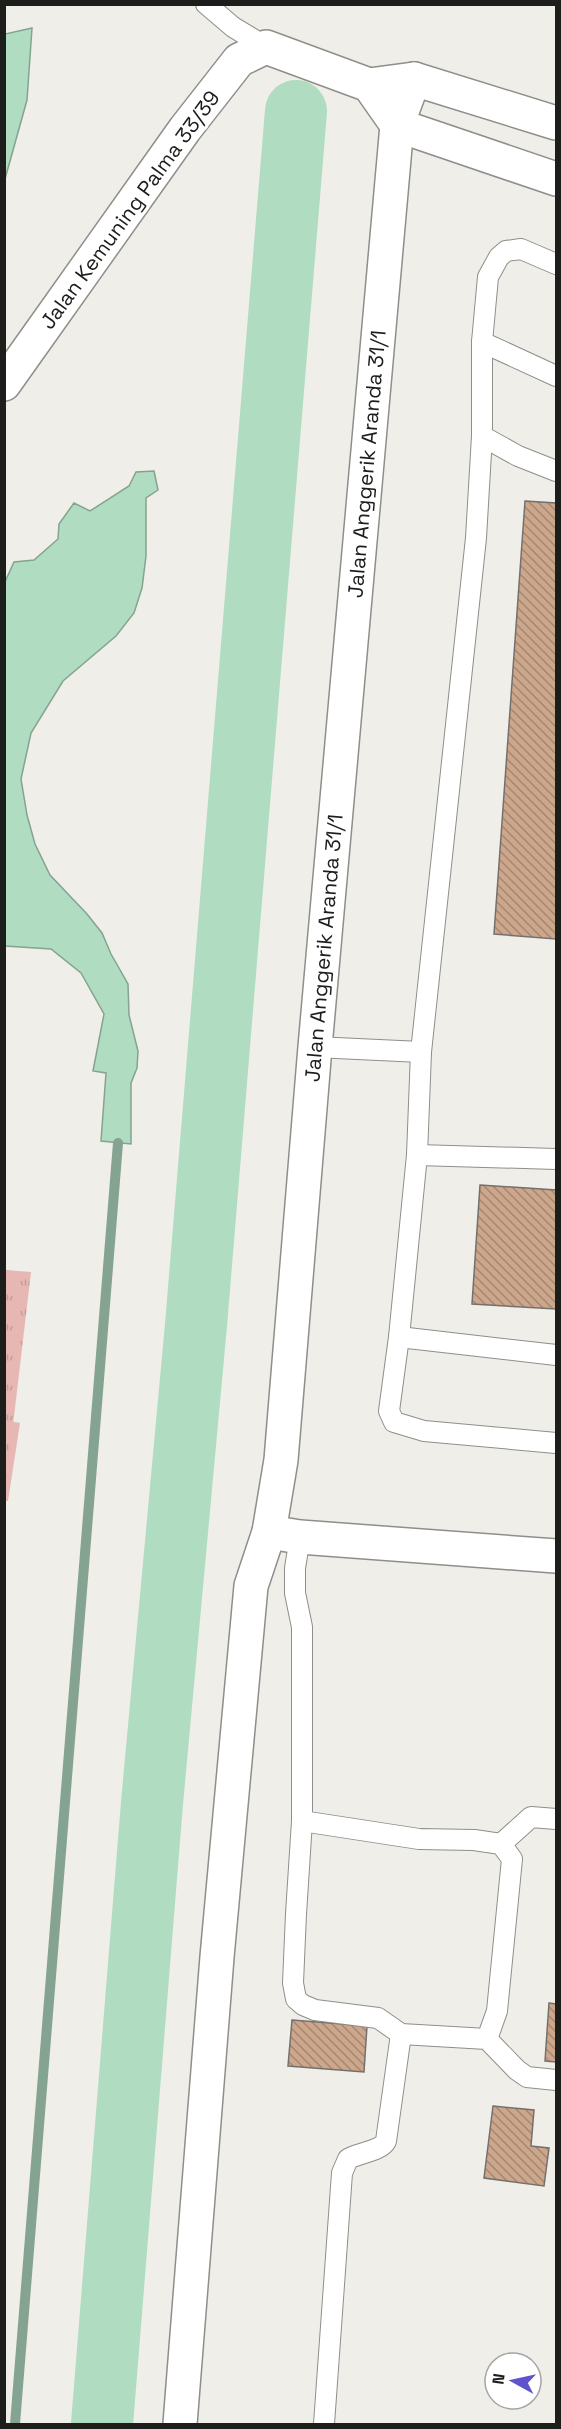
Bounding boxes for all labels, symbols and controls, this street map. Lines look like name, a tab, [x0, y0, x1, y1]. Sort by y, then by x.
street label: Jalan Kemuning Palma 33/39	[34, 85, 225, 334]
street label: Jalan Anggerik Aranda 31/1	[341, 329, 392, 599]
street label: Jalan Anggerik Aranda 31/1	[298, 813, 349, 1083]
north arrow	[483, 2351, 543, 2411]
text: N	[487, 2372, 510, 2386]

